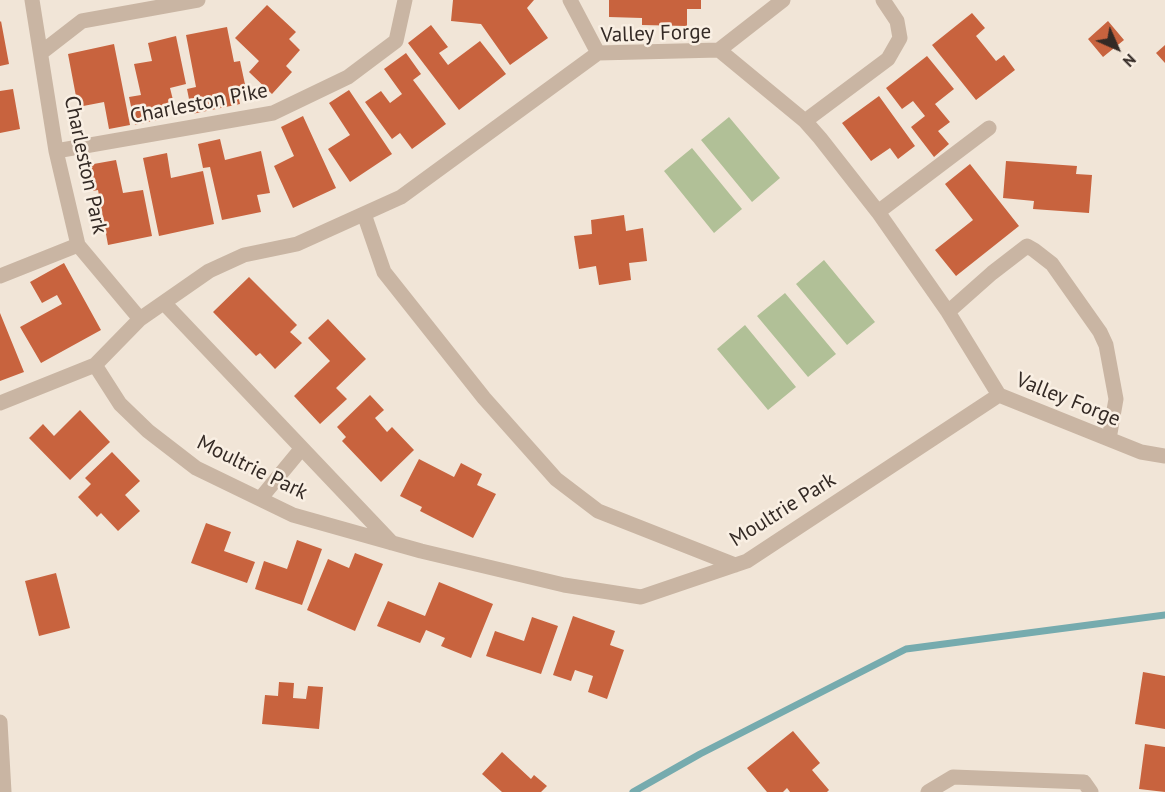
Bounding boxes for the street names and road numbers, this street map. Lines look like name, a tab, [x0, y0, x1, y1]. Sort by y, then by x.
street label: Valley Forge	[600, 19, 712, 49]
street label: Charleston Pike	[128, 78, 270, 130]
street label: Charleston Park	[58, 94, 112, 236]
street label: Valley Forge	[1012, 368, 1124, 432]
street label: Moultrie Park	[193, 430, 311, 506]
street label: Moultrie Park	[725, 467, 841, 553]

